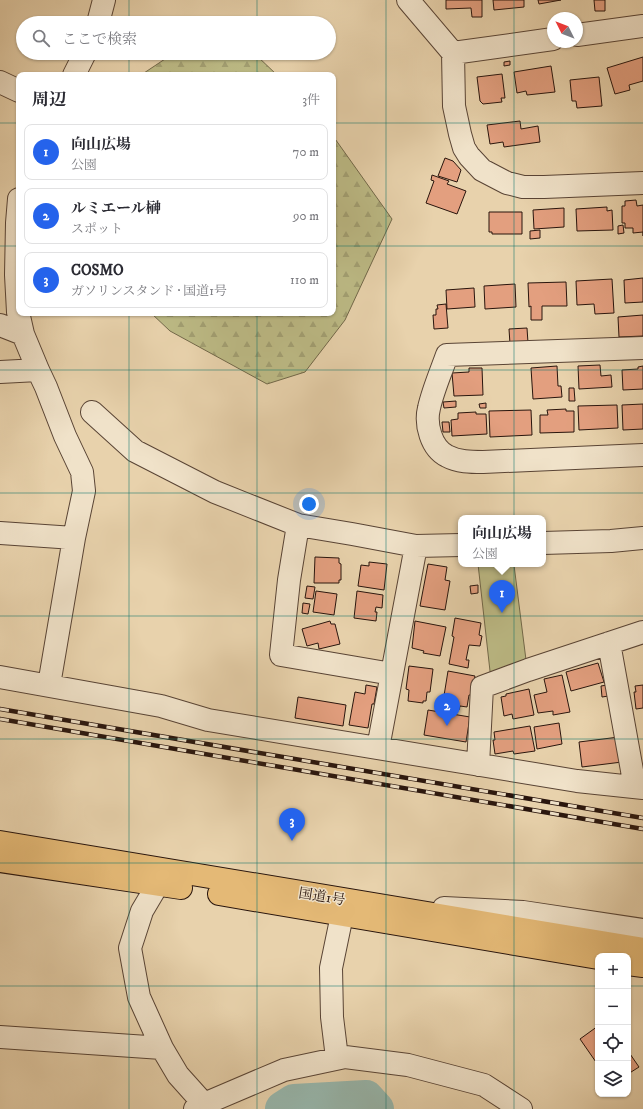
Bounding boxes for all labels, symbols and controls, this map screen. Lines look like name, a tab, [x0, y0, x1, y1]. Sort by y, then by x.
north arrow	[547, 12, 583, 48]
search box	[16, 16, 336, 60]
icon: search	[30, 27, 52, 49]
text: ここで検索	[62, 30, 137, 49]
text: 周辺	[32, 89, 66, 111]
text: 3件	[302, 92, 320, 108]
text: 向山広場	[71, 135, 131, 154]
text: 1	[44, 144, 48, 160]
text: 70 m	[293, 144, 319, 160]
text: 公園	[71, 157, 97, 173]
text: ルミエール榊	[71, 199, 161, 218]
text: 2	[43, 208, 49, 224]
text: 90 m	[293, 208, 319, 224]
text: スポット	[71, 221, 123, 237]
text: COSMO	[71, 261, 124, 280]
text: 3	[44, 272, 48, 288]
text: 110 m	[290, 272, 319, 288]
text: ガソリンスタンド · 国道1号	[71, 283, 227, 299]
your location	[299, 494, 319, 514]
popup	[458, 515, 546, 567]
text: 向山広場	[472, 524, 532, 543]
text: 公園	[472, 546, 498, 562]
pin: 1	[489, 580, 515, 613]
pin: 2	[434, 693, 460, 726]
pin: 3	[279, 808, 305, 841]
street label: 国道1号	[297, 884, 347, 910]
map controls	[595, 953, 631, 1097]
button: +	[595, 953, 631, 989]
button: −	[595, 989, 631, 1025]
button: locate	[595, 1025, 631, 1061]
button: layers	[595, 1061, 631, 1097]

